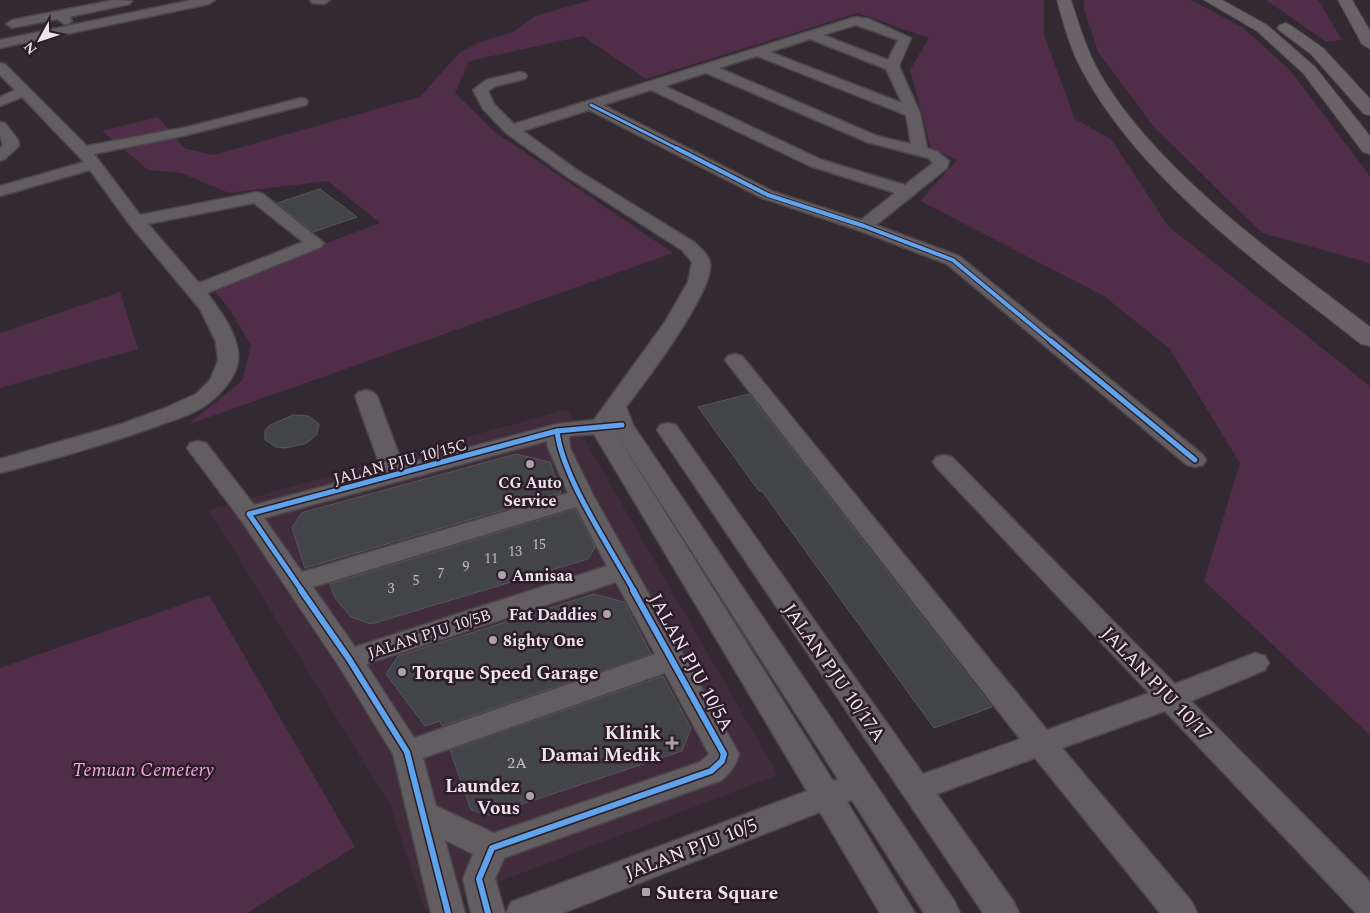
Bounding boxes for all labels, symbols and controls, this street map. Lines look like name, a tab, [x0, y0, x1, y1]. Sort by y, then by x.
north arrow	[15, 15, 65, 65]
text: N	[19, 37, 42, 59]
street label: JALAN PJU 10/15C	[331, 433, 470, 491]
marker: CG Auto Service	[524, 458, 536, 470]
place label: CG Auto Service	[498, 471, 562, 513]
house number: 15	[532, 534, 546, 555]
house number: 13	[508, 541, 522, 562]
house number: 11	[484, 548, 498, 569]
house number: 9	[463, 556, 470, 577]
house number: 7	[438, 563, 445, 584]
place label: Annisaa	[512, 564, 574, 588]
marker: Annisaa	[496, 569, 508, 581]
house number: 5	[413, 570, 420, 591]
house number: 3	[388, 578, 395, 599]
street label: JALAN PJU 10/5A	[641, 588, 741, 737]
street label: JALAN PJU 10/17A	[775, 598, 893, 748]
street label: JALAN PJU 10/5B	[365, 603, 494, 665]
place label: Fat Daddies	[509, 603, 597, 627]
marker: Fat Daddies	[601, 608, 613, 620]
street label: JALAN PJU 10/17	[1094, 620, 1218, 748]
place label: 8ighty One	[503, 629, 584, 653]
marker: 8ighty One	[487, 634, 499, 646]
place label: Torque Speed Garage	[412, 659, 598, 688]
marker: Torque Speed Garage	[396, 666, 408, 678]
place label: Klinik Damai Medik	[541, 719, 662, 770]
marker: Klinik Damai Medik	[665, 736, 679, 750]
house number: 2A	[507, 751, 527, 775]
park label: Temuan Cemetery	[72, 756, 214, 785]
place label: Laundez Vous	[445, 772, 520, 823]
marker: Laundez Vous	[524, 790, 536, 802]
street label: JALAN PJU 10/5	[621, 811, 762, 888]
place label: Sutera Square	[656, 879, 778, 908]
marker: Sutera Square	[640, 886, 652, 898]

